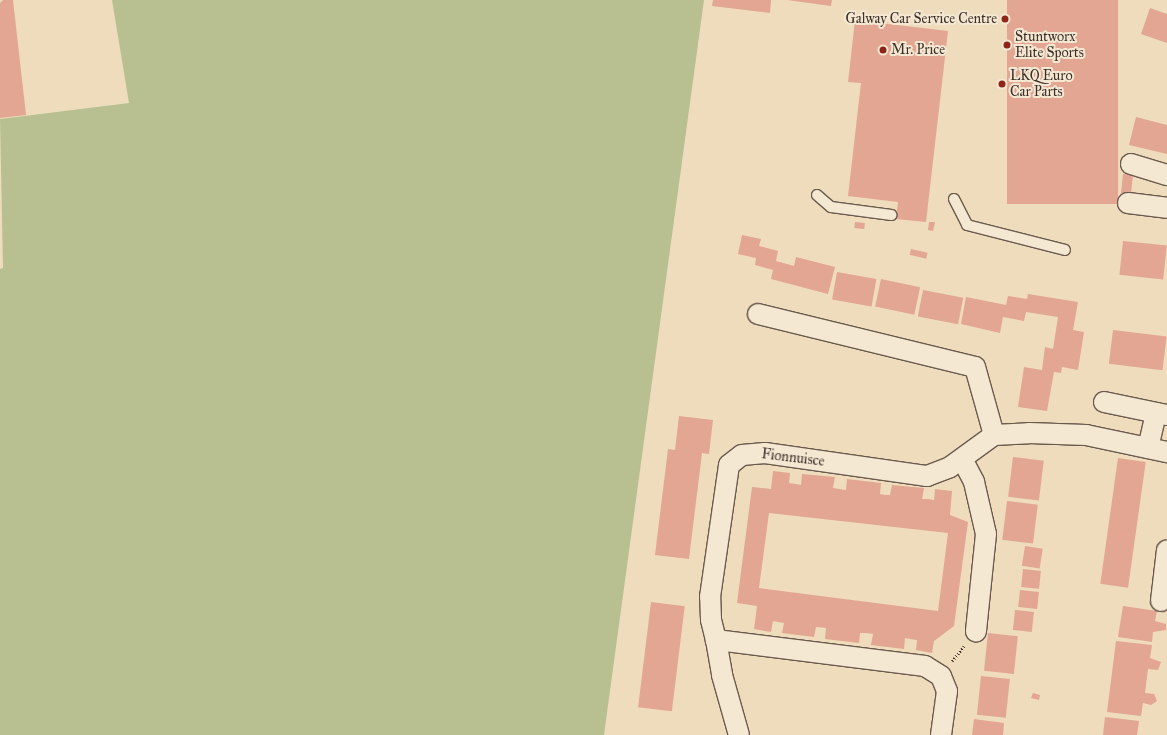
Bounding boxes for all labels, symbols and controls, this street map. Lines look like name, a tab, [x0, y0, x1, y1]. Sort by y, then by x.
place label: Galway Car Service Centre	[846, 11, 997, 27]
marker: Galway Car Service Centre	[1000, 14, 1010, 24]
place label: Stuntworx Elite Sports	[1015, 29, 1084, 62]
marker: Stuntworx Elite Sports	[1002, 40, 1012, 50]
place label: Mr. Price	[891, 42, 945, 58]
marker: Mr. Price	[878, 45, 888, 55]
place label: LKQ Euro Car Parts	[1010, 68, 1073, 100]
marker: LKQ Euro Car Parts	[997, 79, 1007, 89]
street label: Fionnuisce	[761, 446, 825, 470]

